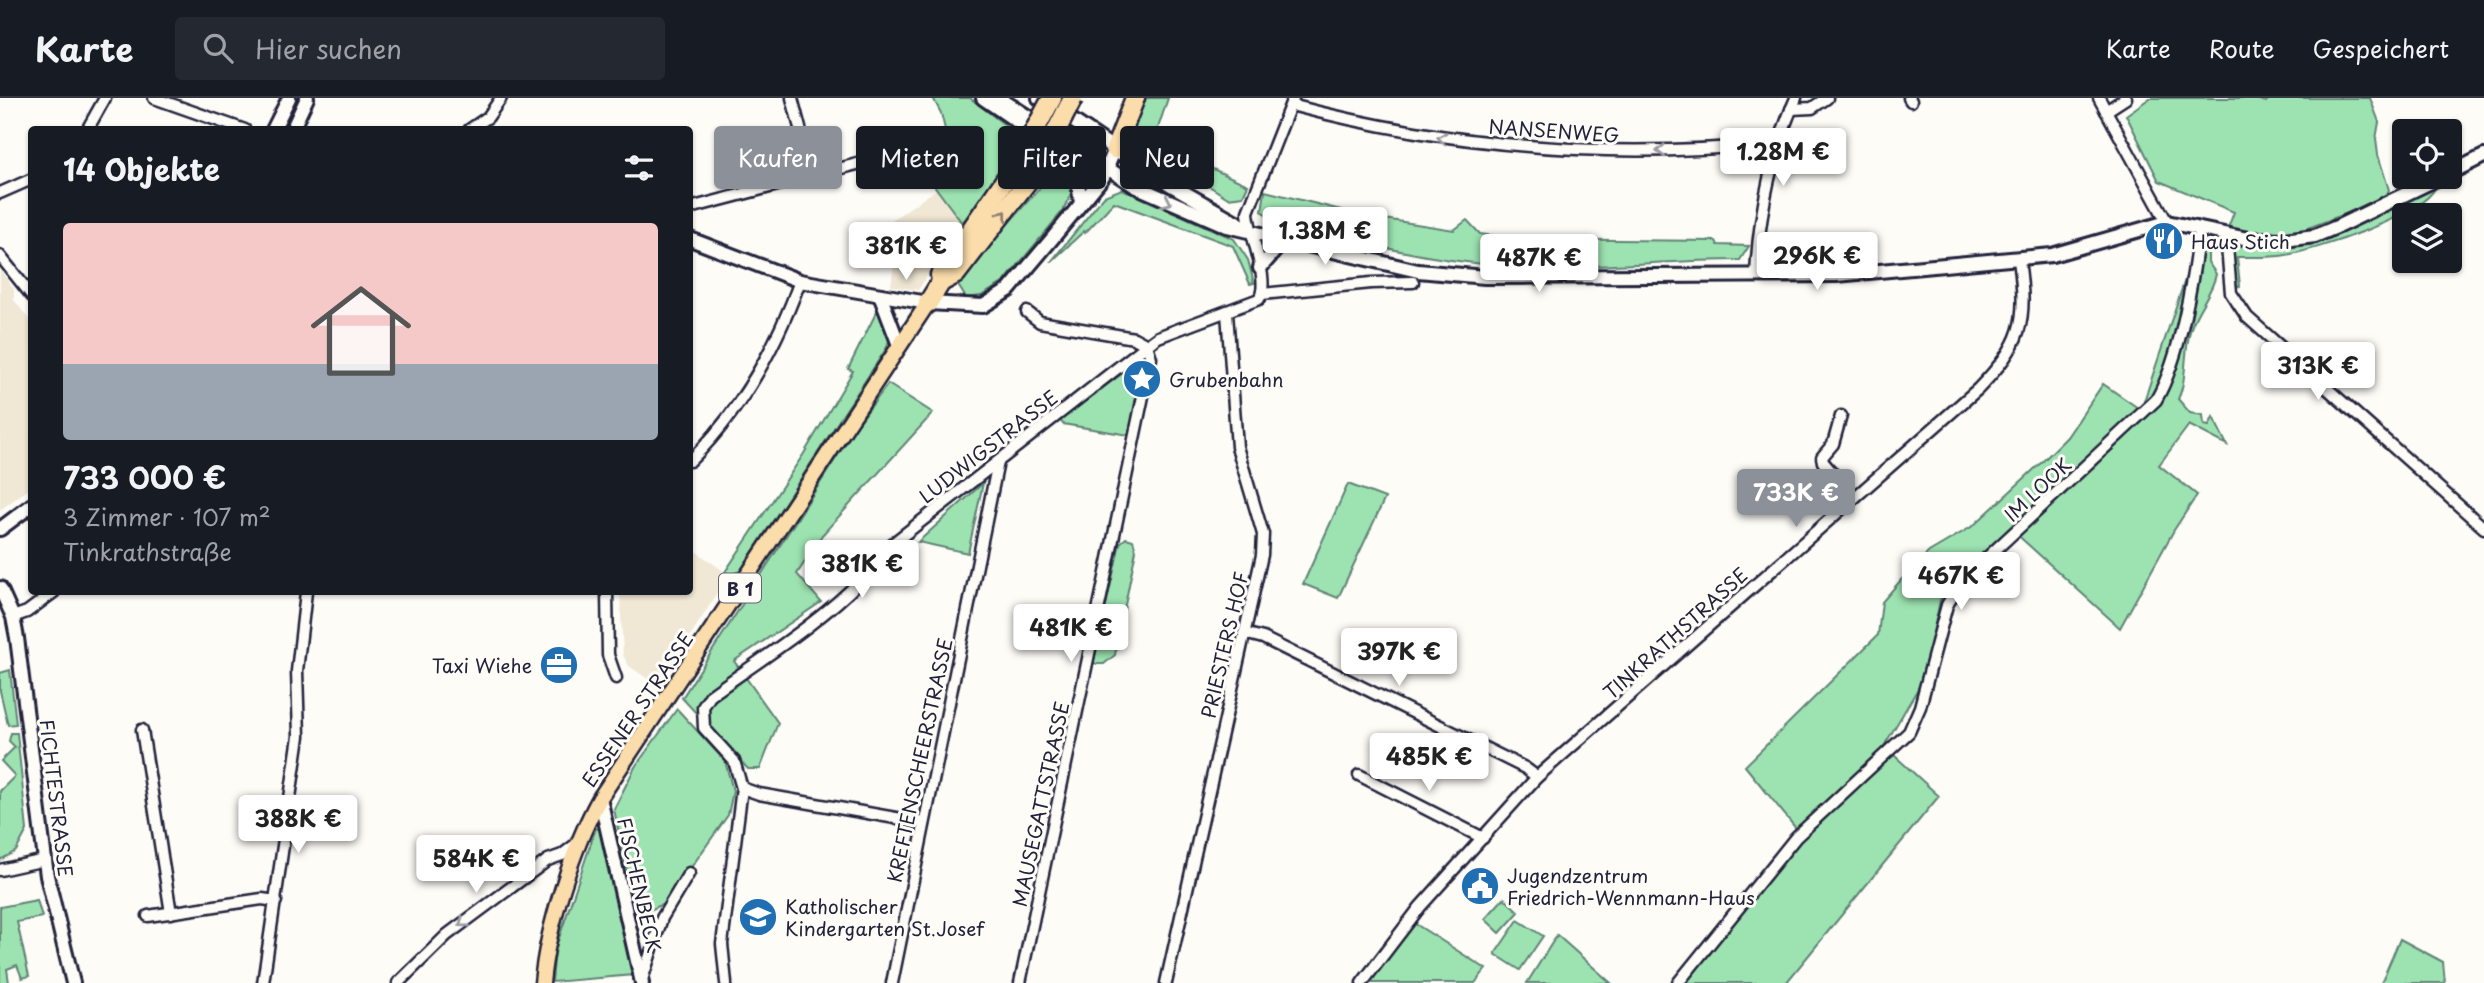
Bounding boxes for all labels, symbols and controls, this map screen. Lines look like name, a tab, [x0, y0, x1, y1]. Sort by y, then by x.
search box	[175, 17, 665, 80]
text: Karte	[35, 23, 133, 73]
icon: search	[199, 29, 237, 67]
text: Hier suchen	[255, 29, 402, 68]
text: Karte	[2106, 30, 2171, 66]
text: Route	[2209, 30, 2275, 66]
text: Gespeichert	[2313, 30, 2449, 66]
street label: NANSENWEG	[1488, 111, 1620, 149]
map controls	[2392, 119, 2462, 273]
button: locate	[2392, 119, 2462, 189]
chip: Kaufen	[714, 126, 842, 189]
chip: Mieten	[856, 126, 984, 189]
chip: Filter	[998, 126, 1106, 189]
chip: Neu	[1120, 126, 1214, 189]
pin: 1.28M €	[1718, 129, 1848, 188]
one-way arrow	[1436, 131, 1448, 146]
text: 1.28M €	[1736, 133, 1830, 168]
one-way arrow	[1655, 144, 1666, 159]
text: 14 Objekte	[63, 146, 220, 191]
icon: filters	[620, 149, 658, 187]
one-way arrow	[1160, 194, 1172, 208]
button: layers	[2392, 203, 2462, 273]
pin: 1.38M €	[1260, 208, 1390, 267]
one-way arrow	[994, 211, 1007, 223]
text: 1.38M €	[1279, 212, 1371, 247]
restaurant icon: Haus Stich	[2143, 220, 2185, 262]
pin: 381K €	[849, 222, 963, 282]
text: 381K €	[865, 227, 947, 262]
place label: Haus Stich	[2191, 227, 2290, 255]
pin: 296K €	[1760, 232, 1874, 292]
pin: 487K €	[1482, 234, 1596, 294]
text: 296K €	[1773, 237, 1861, 272]
text: 487K €	[1496, 239, 1582, 274]
icon: home	[298, 268, 424, 394]
pin: 313K €	[2261, 342, 2375, 402]
text: 313K €	[2277, 347, 2359, 382]
place icon: Grubenbahn	[1121, 358, 1163, 400]
place label: Grubenbahn	[1169, 365, 1284, 393]
street label: LUDWIGSTRASSE	[913, 383, 1063, 509]
street label: IM LOOK	[1997, 451, 2077, 527]
text: 733 000 €	[63, 454, 226, 499]
pin: 733K €	[1739, 470, 1853, 529]
text: 733K €	[1753, 474, 1839, 509]
text: 3 Zimmer · 107 m²	[63, 499, 271, 534]
text: Tinkrathstraße	[63, 534, 232, 569]
pin: 381K €	[805, 540, 919, 600]
text: 381K €	[821, 545, 903, 580]
pin: 467K €	[1904, 552, 2018, 612]
text: 467K €	[1918, 557, 2004, 592]
street label: TINKRATHSTRASSE	[1597, 560, 1753, 706]
street label: PRIESTERS HOF	[1194, 569, 1255, 721]
road number: B 1	[719, 574, 761, 602]
pin: 481K €	[1014, 604, 1128, 664]
text: 481K €	[1029, 609, 1113, 644]
street label: ESSENER STRASSE	[575, 626, 699, 792]
pin: 397K €	[1342, 628, 1456, 688]
text: 397K €	[1357, 633, 1441, 668]
street label: KREFTENSCHEERSTRASSE	[879, 635, 959, 885]
office icon: Taxi Wiehe	[538, 644, 580, 686]
place label: Taxi Wiehe	[432, 651, 532, 679]
street label: MAUSEGATTSTRASSE	[1005, 699, 1075, 909]
street label: FICHTESTRASSE	[33, 718, 81, 878]
pin: 485K €	[1372, 734, 1486, 793]
text: 485K €	[1386, 738, 1472, 773]
pin: 388K €	[241, 796, 355, 855]
text: 388K €	[254, 800, 342, 835]
street label: FISCHENBECK	[611, 815, 669, 955]
pin: 584K €	[419, 836, 533, 895]
text: 584K €	[432, 840, 520, 875]
place label: Jugendzentrum Friedrich-Wennmann-Haus	[1507, 861, 1755, 911]
public building icon: Jugendzentrum Friedrich-Wennmann-Haus	[1459, 865, 1501, 907]
place label: Katholischer Kindergarten St.Josef	[785, 892, 985, 942]
school or university icon: Katholischer Kindergarten St.Josef	[737, 896, 779, 938]
one-way arrow	[458, 915, 471, 927]

